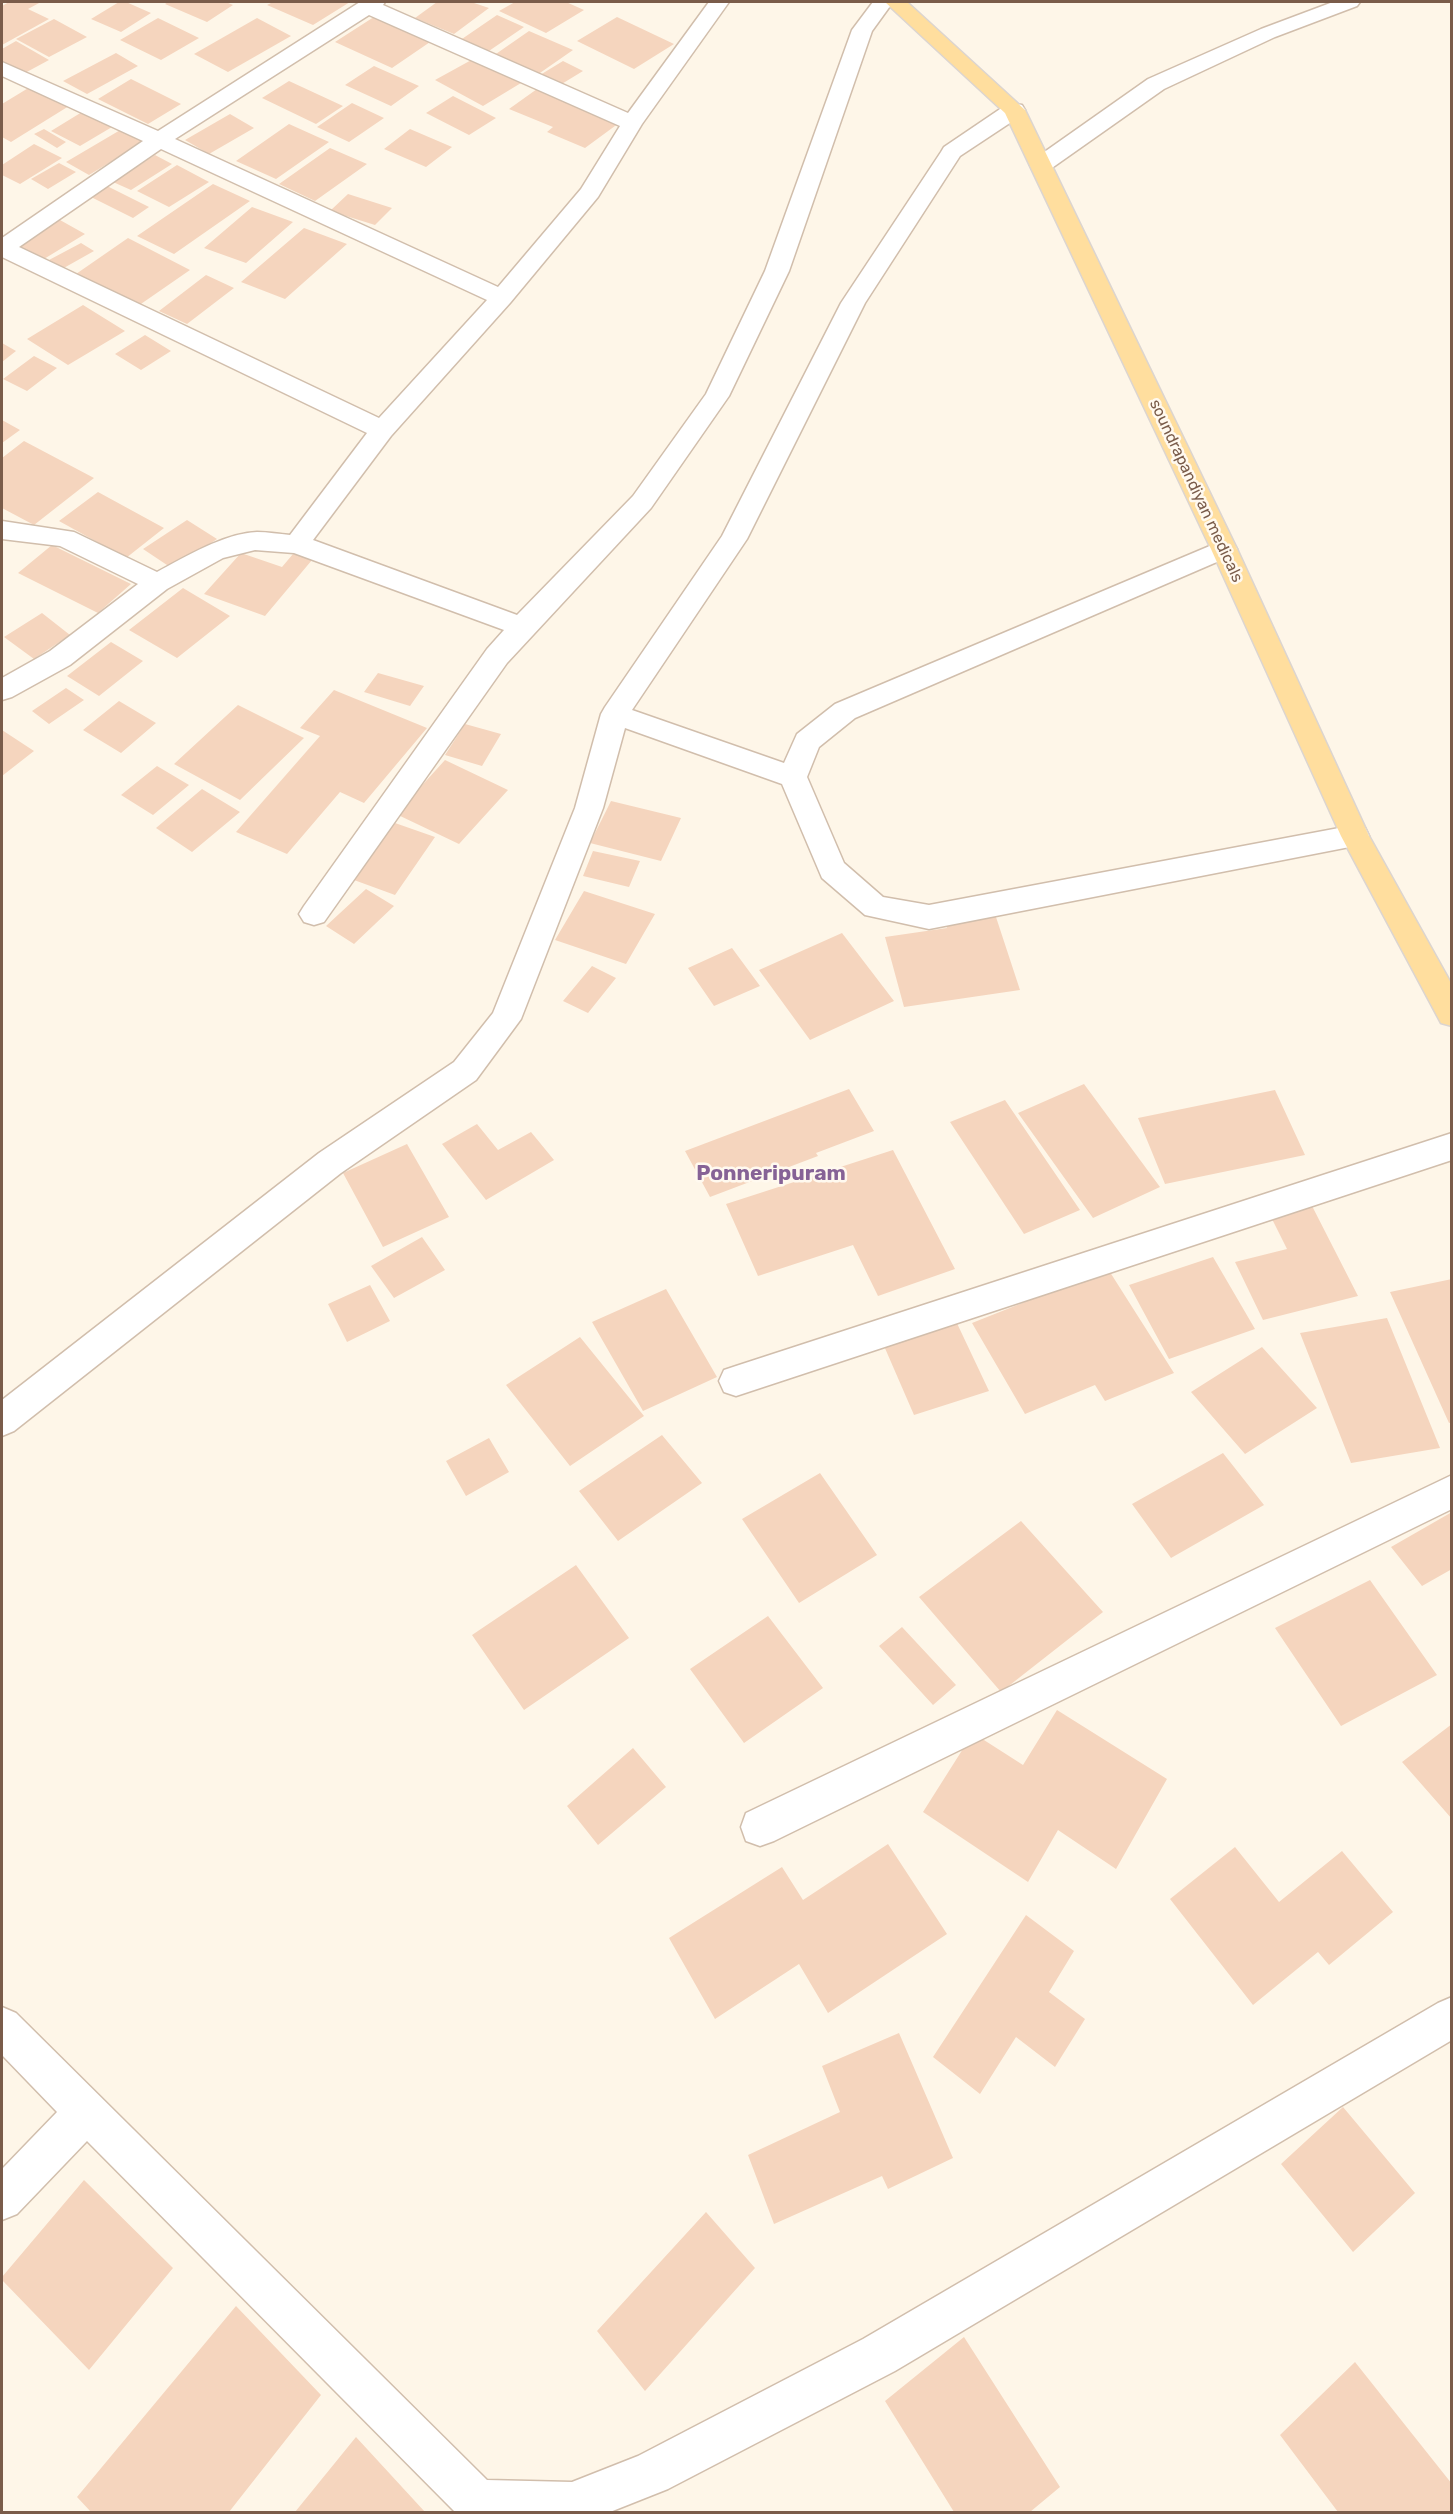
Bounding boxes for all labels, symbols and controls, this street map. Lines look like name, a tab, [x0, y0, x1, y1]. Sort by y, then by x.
street label: soundrapandiyan medicals	[1145, 396, 1247, 586]
district label: Ponneripuram	[696, 1161, 846, 1187]

